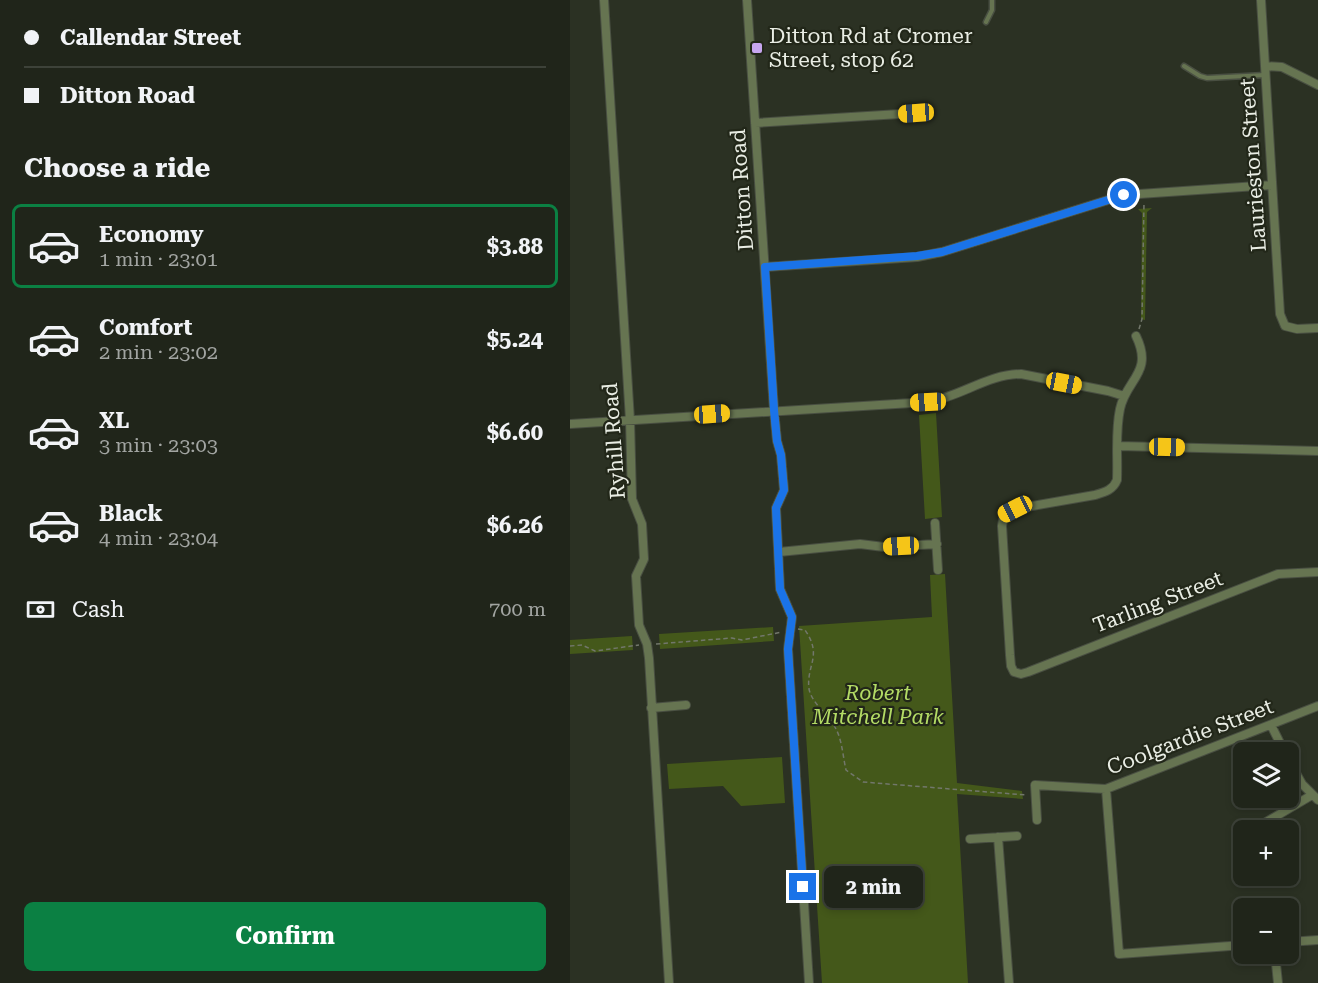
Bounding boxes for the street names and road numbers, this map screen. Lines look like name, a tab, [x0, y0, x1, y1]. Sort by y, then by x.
street label: Laurieston Street	[1235, 77, 1271, 253]
street label: Ditton Road	[726, 128, 758, 252]
street label: Ryhill Road	[598, 381, 630, 500]
street label: Tarling Street	[1090, 566, 1226, 638]
street label: Coolgardie Street	[1104, 694, 1277, 780]

